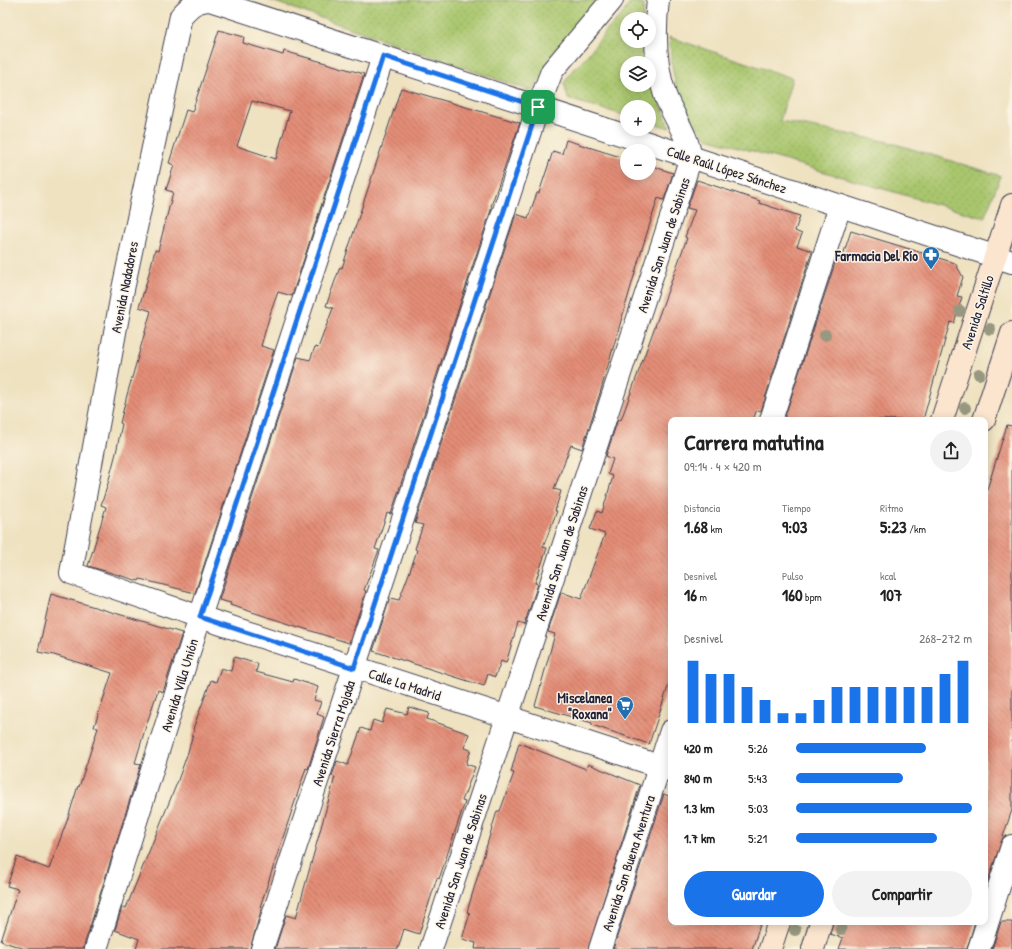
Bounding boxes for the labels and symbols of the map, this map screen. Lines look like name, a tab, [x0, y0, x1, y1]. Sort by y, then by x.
pin	[521, 90, 555, 124]
street label: Calle Raúl López Sánchez	[664, 141, 789, 198]
street label: Avenida San Juan de Sabinas	[632, 175, 694, 315]
street label: Avenida Nadadores	[106, 240, 142, 334]
pharmacy icon: Farmacia Del Río	[921, 245, 941, 270]
place label: Farmacia Del Río	[834, 246, 918, 265]
street label: Avenida Saltillo	[956, 272, 998, 352]
street label: Avenida San Juan de Sabinas	[530, 483, 592, 623]
street label: Avenida Villa Unión	[156, 636, 202, 734]
street label: Calle La Madrid	[366, 663, 444, 705]
street label: Avenida Sierra Mojada	[307, 677, 360, 789]
place label: Miscelanea "Roxana"	[558, 688, 613, 723]
supermarket icon: Miscelanea "Roxana"	[615, 695, 635, 720]
street label: Avenida San Juan de Sabinas	[429, 791, 491, 931]
street label: Avenida San Buena Aventura	[597, 792, 659, 933]

